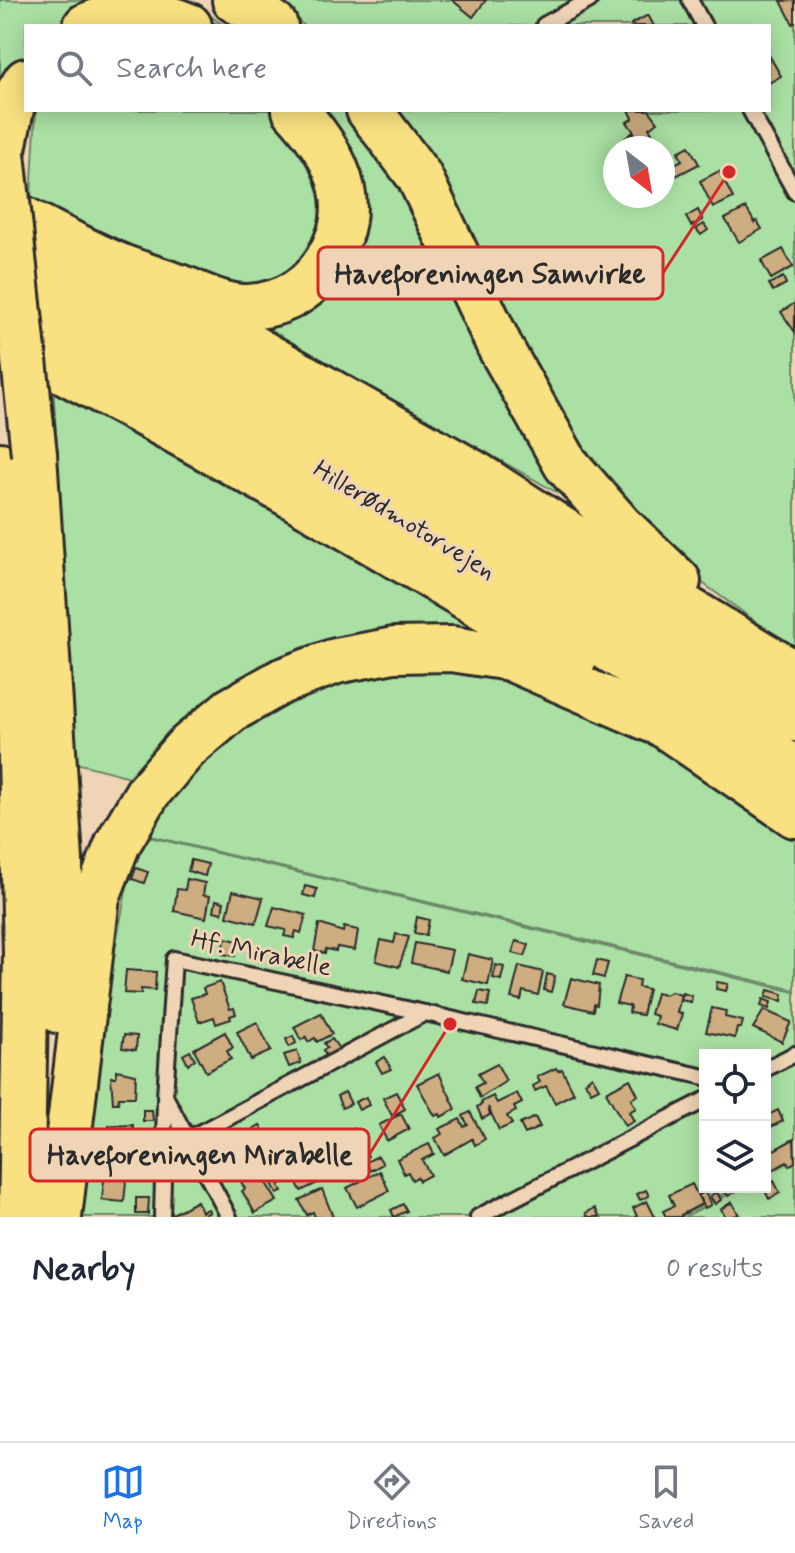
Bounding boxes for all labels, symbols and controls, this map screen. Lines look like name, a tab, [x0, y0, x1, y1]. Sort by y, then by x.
search box	[24, 24, 771, 112]
icon: search	[52, 46, 96, 90]
text: Search here	[116, 49, 267, 88]
north arrow	[603, 136, 675, 208]
callout: Haveforeningen Samvirke	[318, 247, 663, 299]
text: Haveforeningen Samvirke	[335, 257, 645, 297]
street label: Hillerødmotorvejen	[306, 453, 502, 589]
street label: Hf. Mirabelle	[188, 923, 335, 986]
map controls	[699, 1049, 771, 1193]
button: locate	[699, 1049, 771, 1121]
button: layers	[699, 1121, 771, 1193]
callout: Haveforeningen Mirabelle	[30, 1129, 369, 1181]
text: Haveforeningen Mirabelle	[47, 1138, 353, 1178]
text: Nearby	[32, 1247, 136, 1292]
text: 0 results	[666, 1252, 763, 1286]
tab: Map	[101, 1460, 145, 1536]
tab: Directions	[346, 1460, 437, 1536]
tab: Saved	[639, 1460, 694, 1536]

